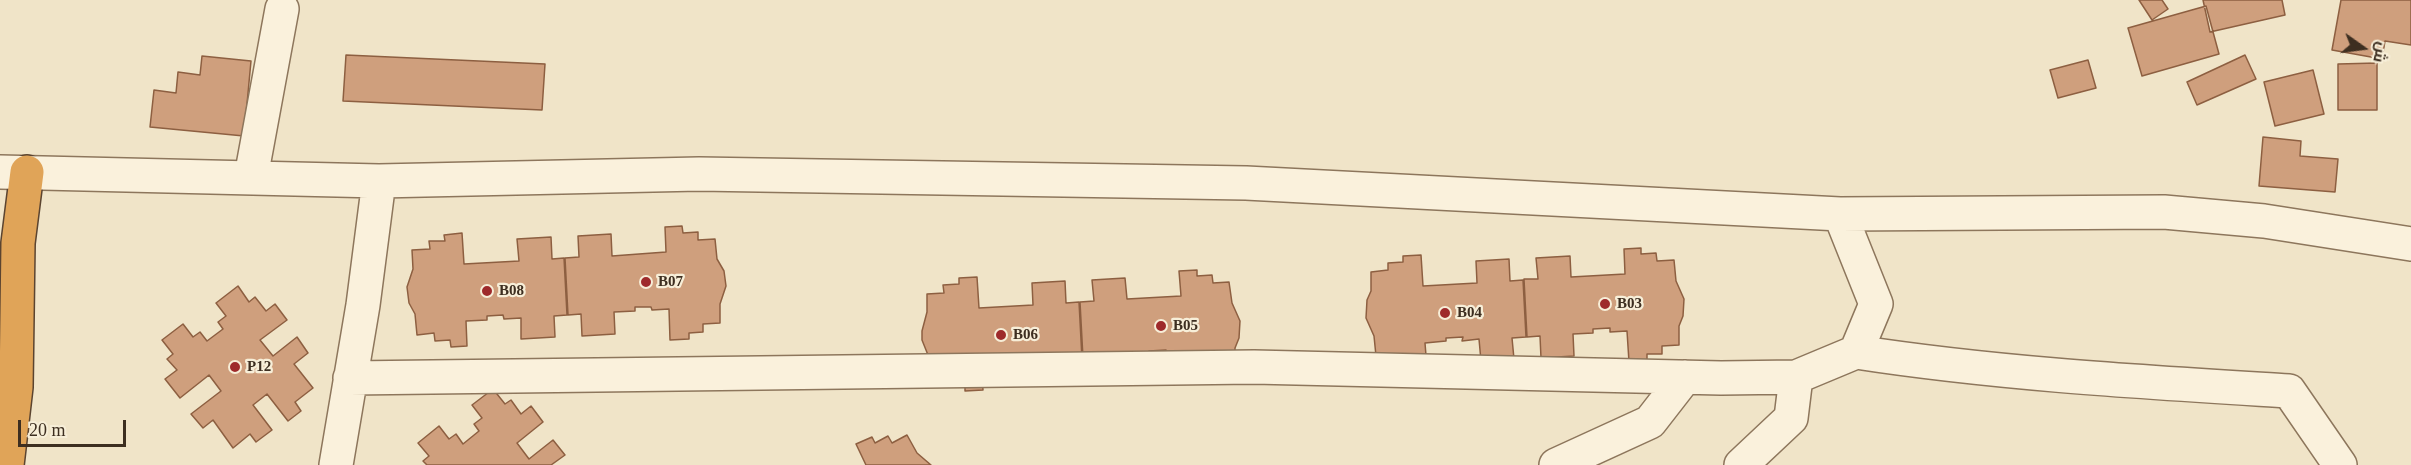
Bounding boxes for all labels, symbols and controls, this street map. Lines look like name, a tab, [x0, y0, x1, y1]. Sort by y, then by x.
north arrow	[2333, 18, 2393, 78]
text: ش	[2370, 40, 2392, 64]
place label: B07	[658, 273, 683, 291]
marker: B07	[639, 275, 653, 289]
place label: B08	[499, 282, 524, 300]
marker: B08	[480, 284, 494, 298]
place label: B03	[1617, 295, 1642, 313]
marker: B03	[1598, 297, 1612, 311]
place label: B04	[1457, 304, 1482, 322]
marker: B04	[1438, 306, 1452, 320]
place label: B05	[1173, 317, 1198, 335]
marker: B05	[1154, 319, 1168, 333]
place label: B06	[1013, 326, 1038, 344]
marker: B06	[994, 328, 1008, 342]
place label: P12	[247, 358, 271, 376]
marker: P12	[228, 360, 242, 374]
scale bar	[21, 408, 129, 446]
text: 20 m	[29, 420, 66, 440]

